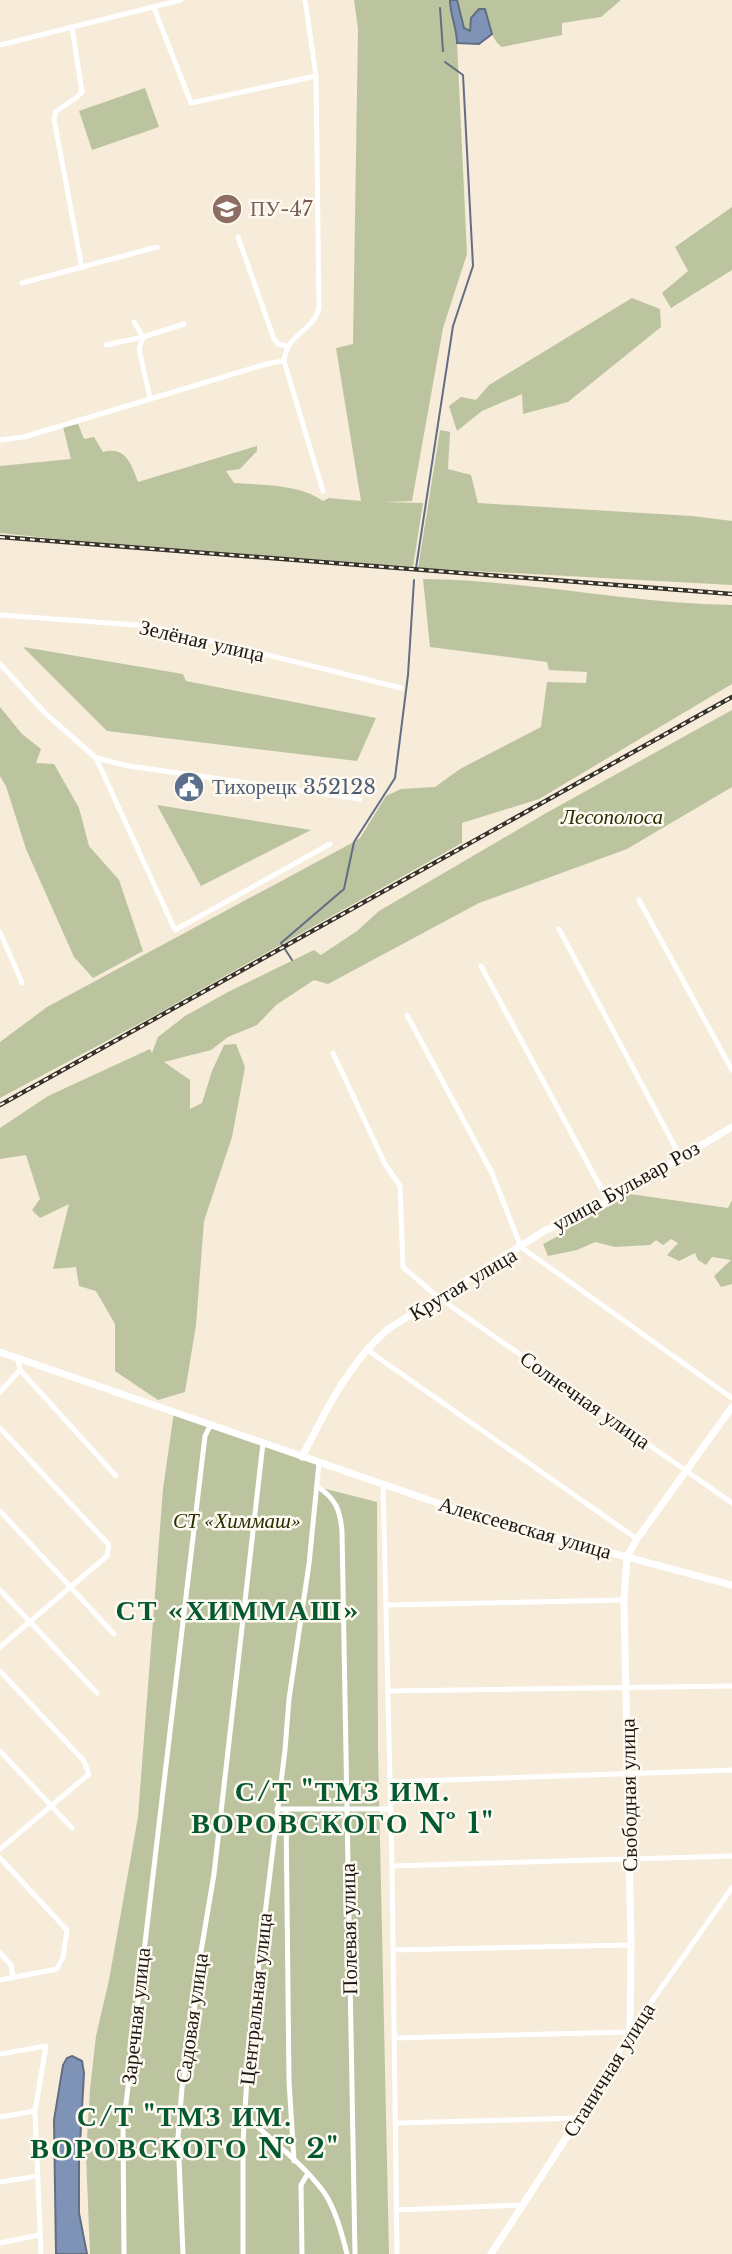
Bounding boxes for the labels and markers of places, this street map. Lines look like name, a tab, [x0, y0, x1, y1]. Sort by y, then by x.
school or university icon: ПУ-47	[210, 192, 244, 226]
place label: ПУ-47	[250, 196, 313, 222]
public building icon: Тихорецк 352128	[172, 770, 206, 804]
place label: Тихорецк 352128	[212, 774, 376, 800]

